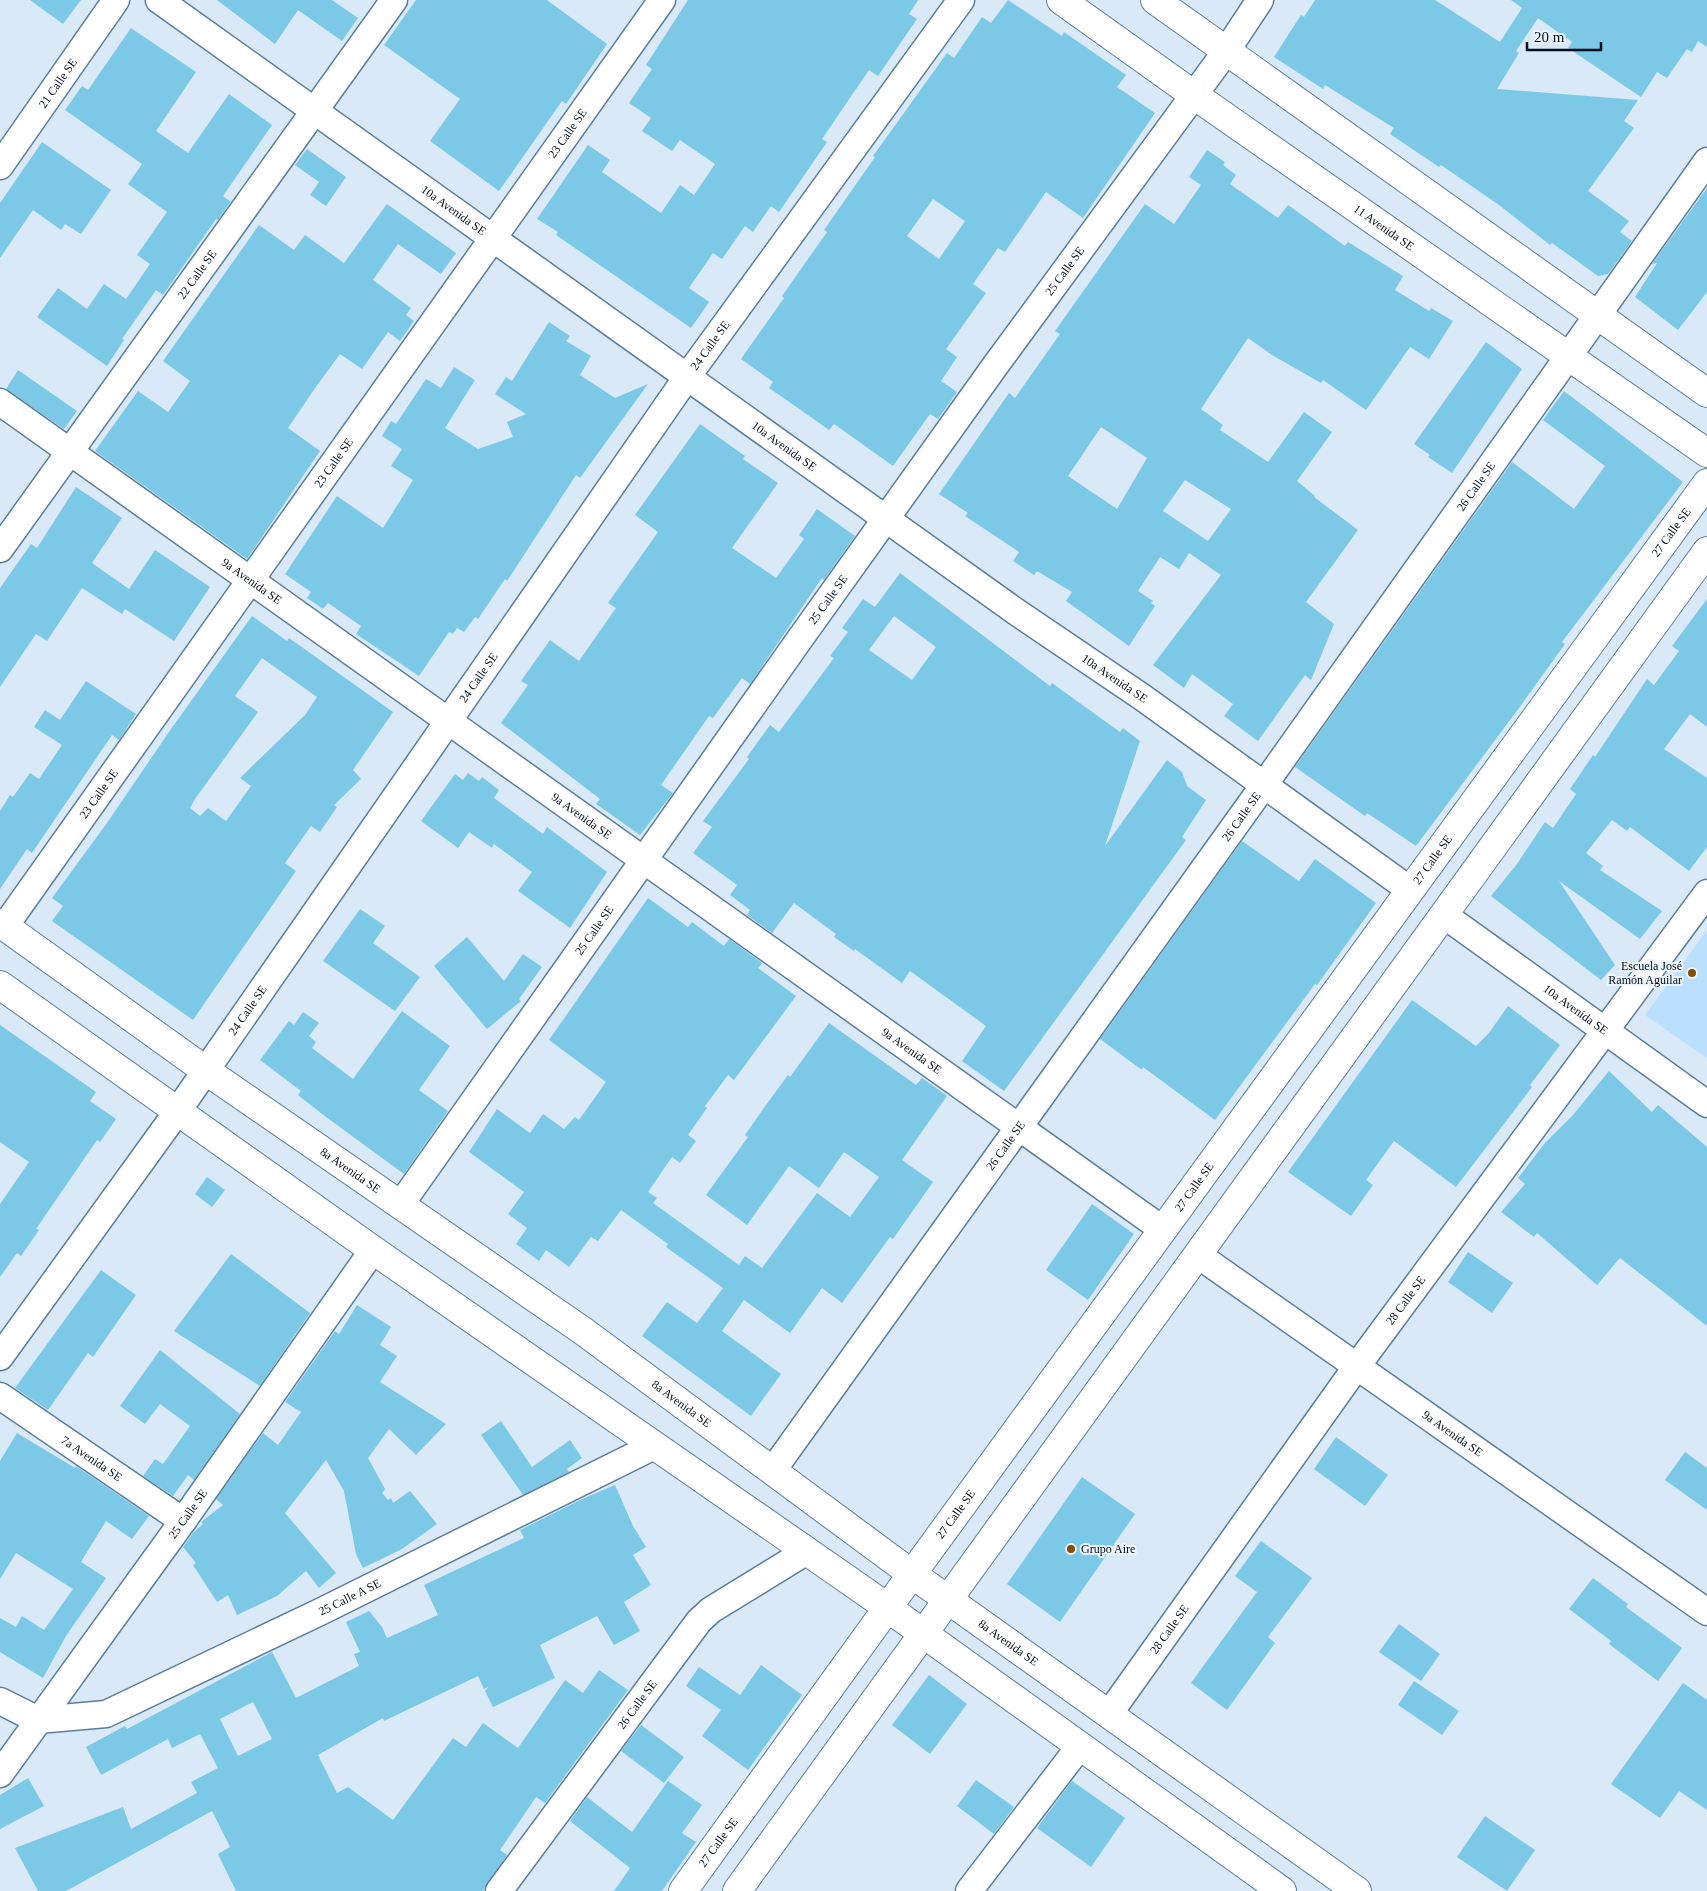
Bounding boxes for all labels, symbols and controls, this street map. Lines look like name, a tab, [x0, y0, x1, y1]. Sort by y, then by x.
scale bar	[1527, 20, 1601, 52]
text: 20 m	[1534, 29, 1565, 45]
street label: 21 Calle SE	[36, 56, 80, 111]
street label: 23 Calle SE	[545, 106, 590, 161]
street label: 10a Avenida SE	[418, 182, 489, 238]
street label: 11 Avenida SE	[1351, 202, 1417, 253]
street label: 25 Calle SE	[1042, 244, 1087, 298]
street label: 22 Calle SE	[175, 247, 219, 302]
street label: 24 Calle SE	[687, 318, 733, 373]
street label: 10a Avenida SE	[749, 418, 819, 474]
street label: 23 Calle SE	[311, 435, 356, 490]
street label: 26 Calle SE	[1454, 459, 1498, 514]
street label: 27 Calle SE	[1649, 505, 1694, 560]
street label: 9a Avenida SE	[219, 555, 285, 607]
street label: 25 Calle SE	[806, 572, 850, 627]
street label: 24 Calle SE	[456, 650, 501, 705]
street label: 10a Avenida SE	[1079, 651, 1150, 706]
street label: 23 Calle SE	[76, 766, 121, 821]
street label: 26 Calle SE	[1219, 789, 1264, 844]
street label: 9a Avenida SE	[549, 790, 614, 842]
street label: 27 Calle SE	[1410, 832, 1455, 887]
street label: 25 Calle SE	[572, 903, 616, 958]
place label: Escuela José Ramón Aguilar	[1608, 959, 1682, 987]
marker: Escuela José Ramón Aguilar	[1686, 967, 1698, 979]
street label: 10a Avenida SE	[1540, 982, 1611, 1038]
street label: 24 Calle SE	[225, 983, 270, 1038]
street label: 9a Avenida SE	[879, 1025, 944, 1077]
street label: 26 Calle SE	[983, 1118, 1028, 1173]
street label: 8a Avenida SE	[317, 1145, 383, 1196]
street label: 27 Calle SE	[1171, 1160, 1217, 1214]
street label: 28 Calle SE	[1383, 1273, 1428, 1328]
street label: 8a Avenida SE	[649, 1377, 714, 1430]
street label: 9a Avenida SE	[1420, 1408, 1485, 1460]
street label: 7a Avenida SE	[59, 1433, 125, 1484]
street label: 25 Calle SE	[166, 1486, 210, 1541]
street label: 27 Calle SE	[933, 1487, 978, 1542]
place label: Grupo Aire	[1081, 1542, 1135, 1556]
marker: Grupo Aire	[1065, 1543, 1077, 1555]
street label: 25 Calle A SE	[316, 1576, 383, 1619]
street label: 28 Calle SE	[1147, 1602, 1192, 1657]
street label: 8a Avenida SE	[976, 1617, 1041, 1669]
street label: 26 Calle SE	[614, 1677, 660, 1732]
street label: 27 Calle SE	[696, 1815, 741, 1870]

